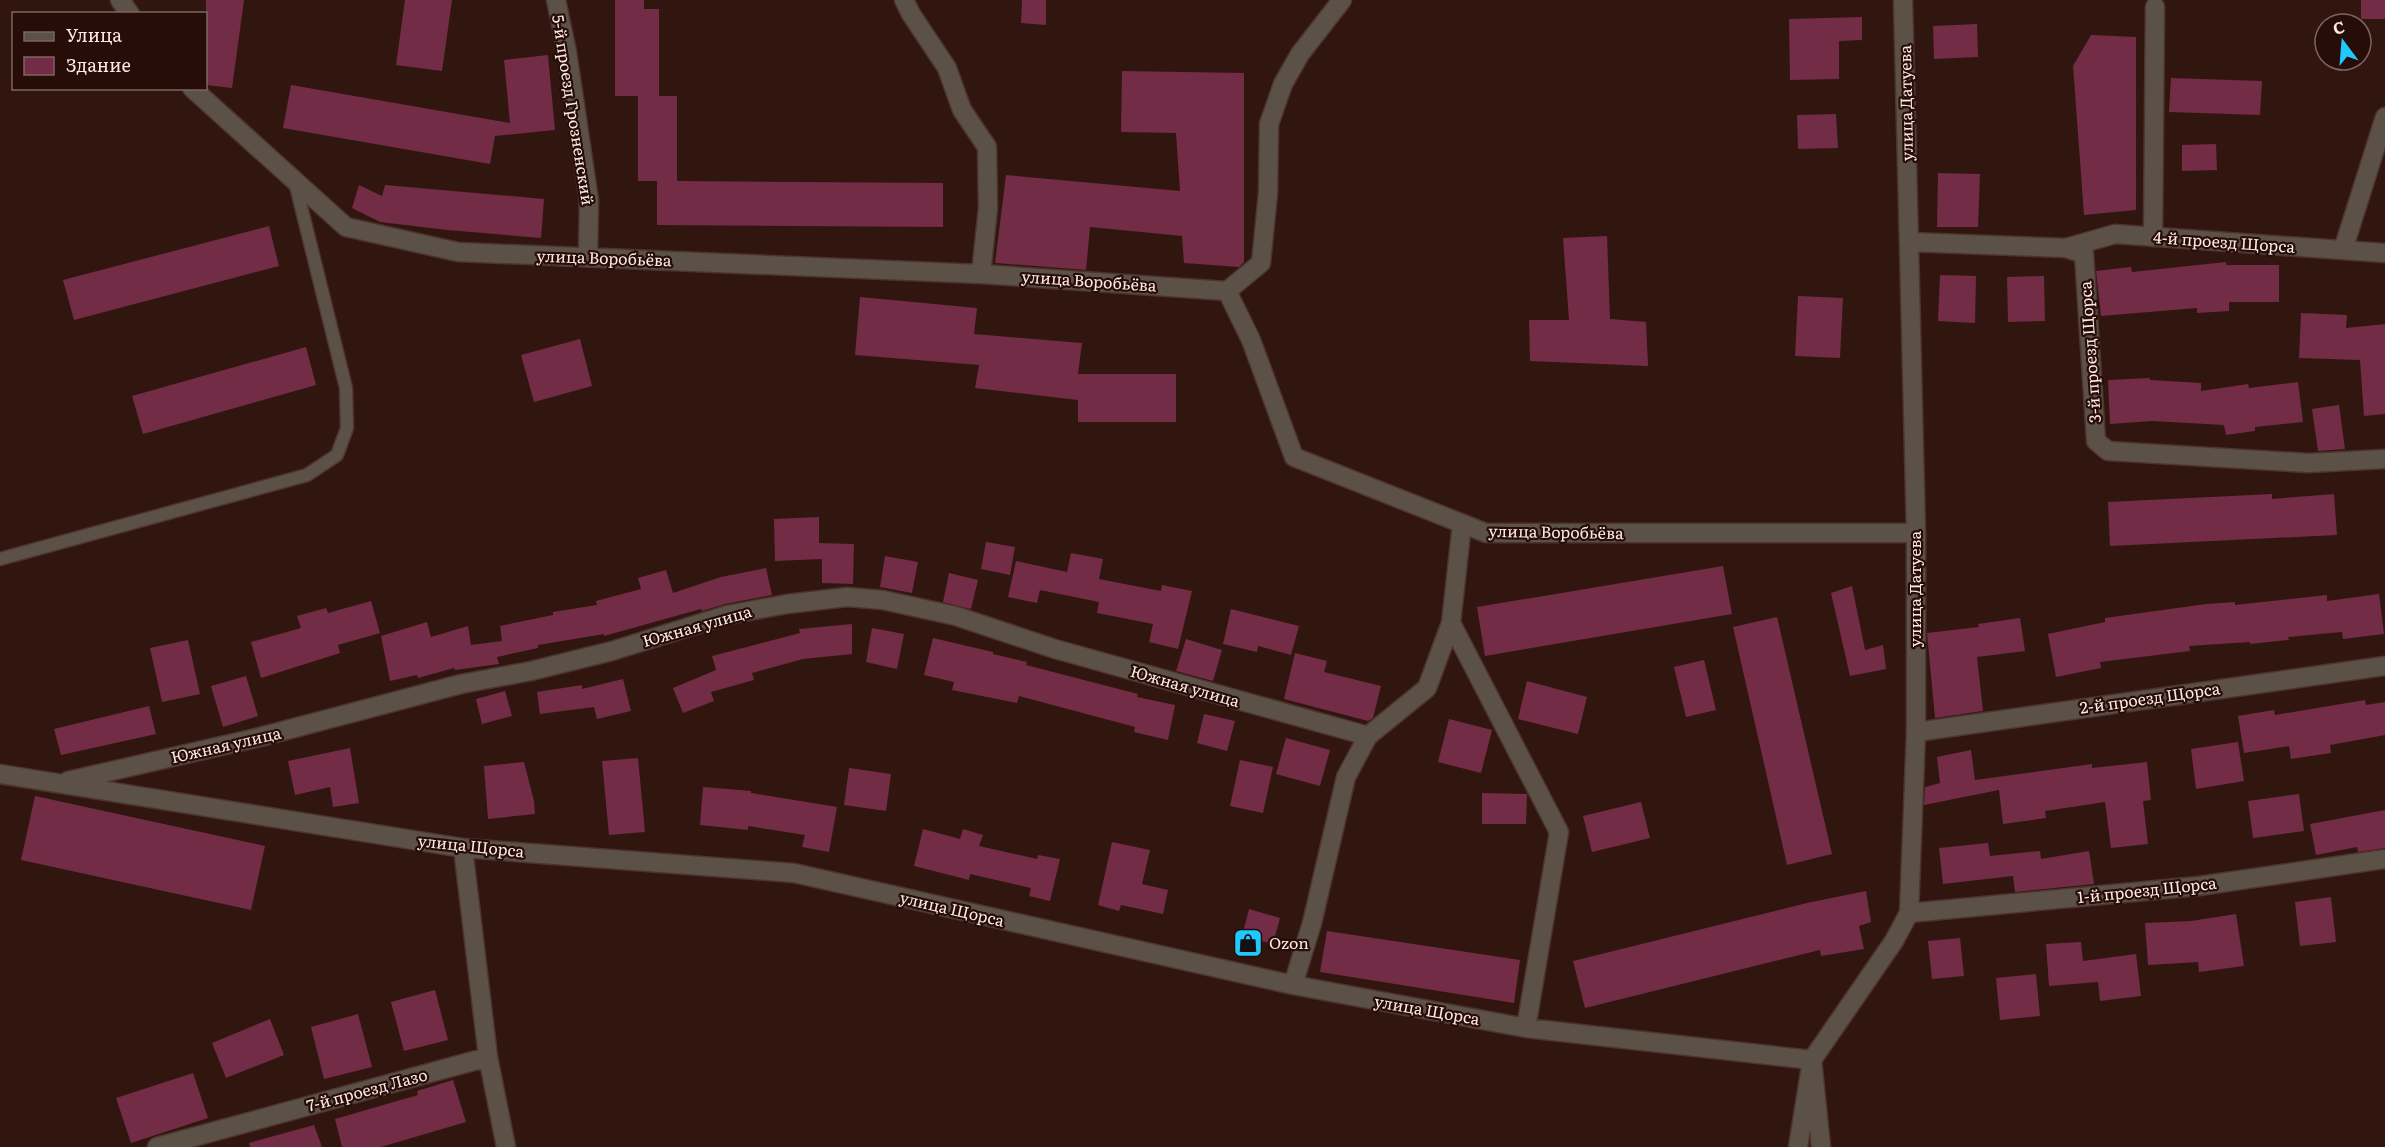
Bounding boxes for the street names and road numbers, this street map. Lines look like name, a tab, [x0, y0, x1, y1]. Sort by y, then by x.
street label: 5-й проезд Грозненский	[547, 13, 601, 207]
street label: улица Датуева	[1892, 44, 1918, 161]
street label: 4-й проезд Щорса	[2152, 224, 2296, 258]
street label: улица Воробьёва	[536, 243, 672, 271]
street label: улица Воробьёва	[1021, 263, 1158, 297]
street label: 3-й проезд Щорса	[2072, 280, 2106, 424]
street label: улица Воробьёва	[1488, 518, 1624, 544]
street label: улица Датуева	[1902, 531, 1926, 647]
street label: Южная улица	[639, 598, 754, 652]
street label: Южная улица	[1128, 658, 1243, 712]
street label: 2-й проезд Щорса	[2078, 675, 2222, 719]
street label: Южная улица	[168, 720, 284, 768]
street label: улица Щорса	[417, 827, 526, 863]
street label: 1-й проезд Щорса	[2076, 870, 2218, 908]
street label: улица Щорса	[897, 884, 1007, 932]
street label: улица Щорса	[1373, 988, 1482, 1030]
street label: 7-й проезд Лазо	[304, 1061, 430, 1117]

